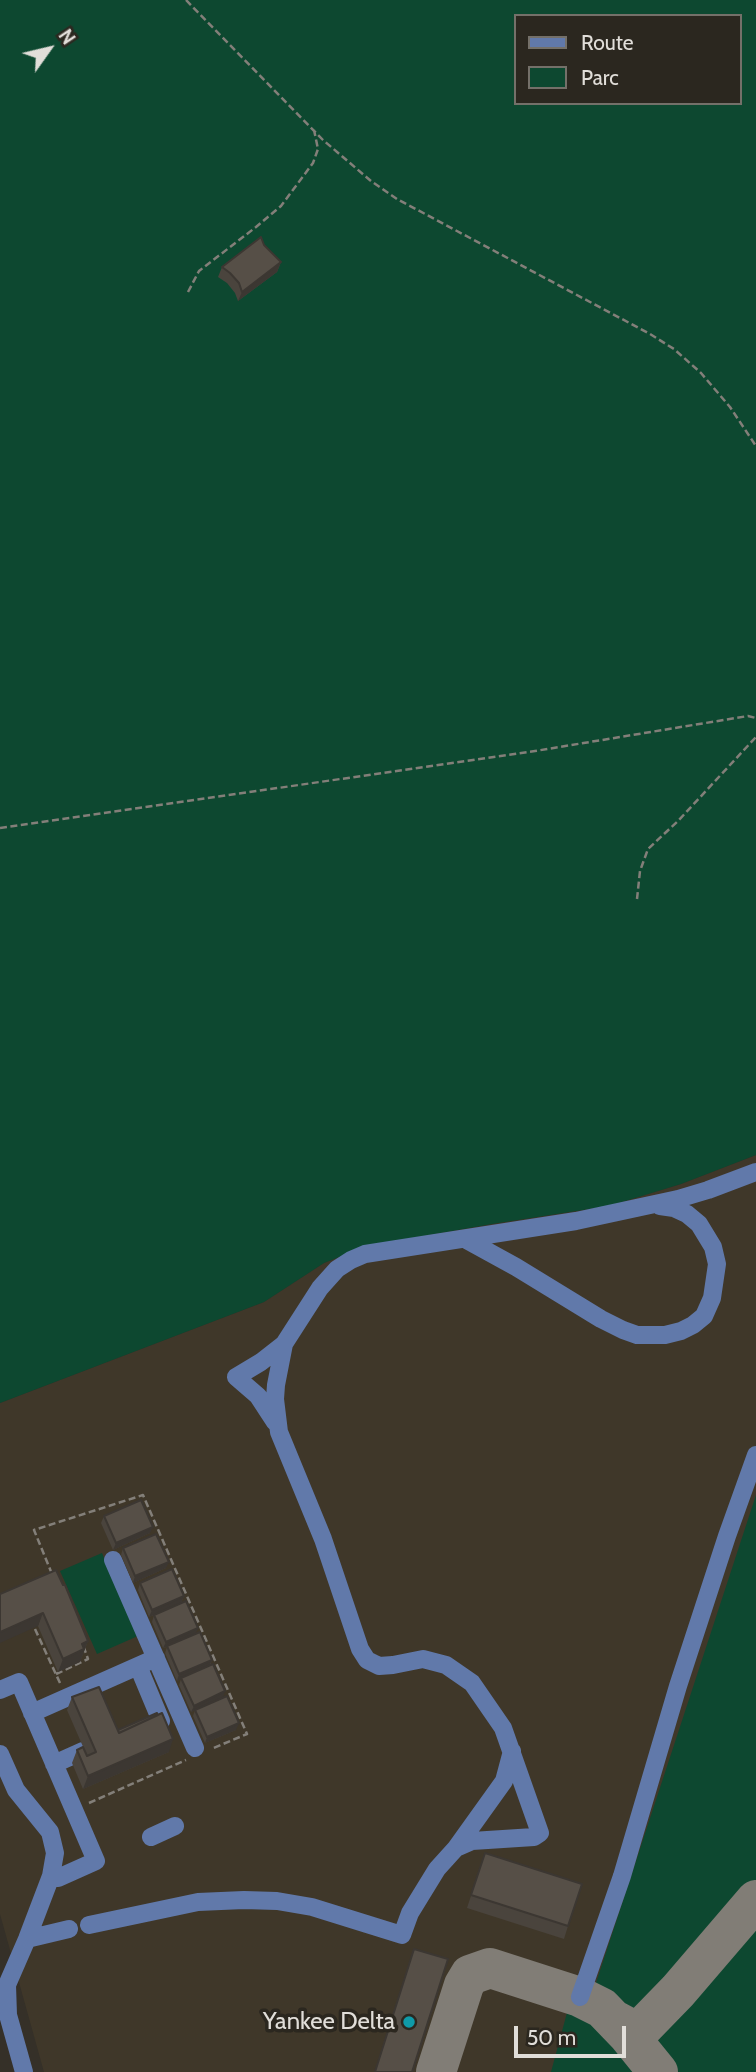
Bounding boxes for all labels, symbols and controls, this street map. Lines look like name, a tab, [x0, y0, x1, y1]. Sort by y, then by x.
north arrow	[14, 14, 84, 84]
legend	[514, 14, 742, 105]
text: N	[54, 25, 80, 49]
text: Route	[581, 30, 634, 55]
text: Parc	[581, 65, 619, 90]
place label: Yankee Delta	[263, 2008, 395, 2036]
scale bar	[518, 2012, 630, 2056]
marker: Yankee Delta	[401, 2014, 417, 2030]
text: 50 m	[527, 2025, 576, 2050]

